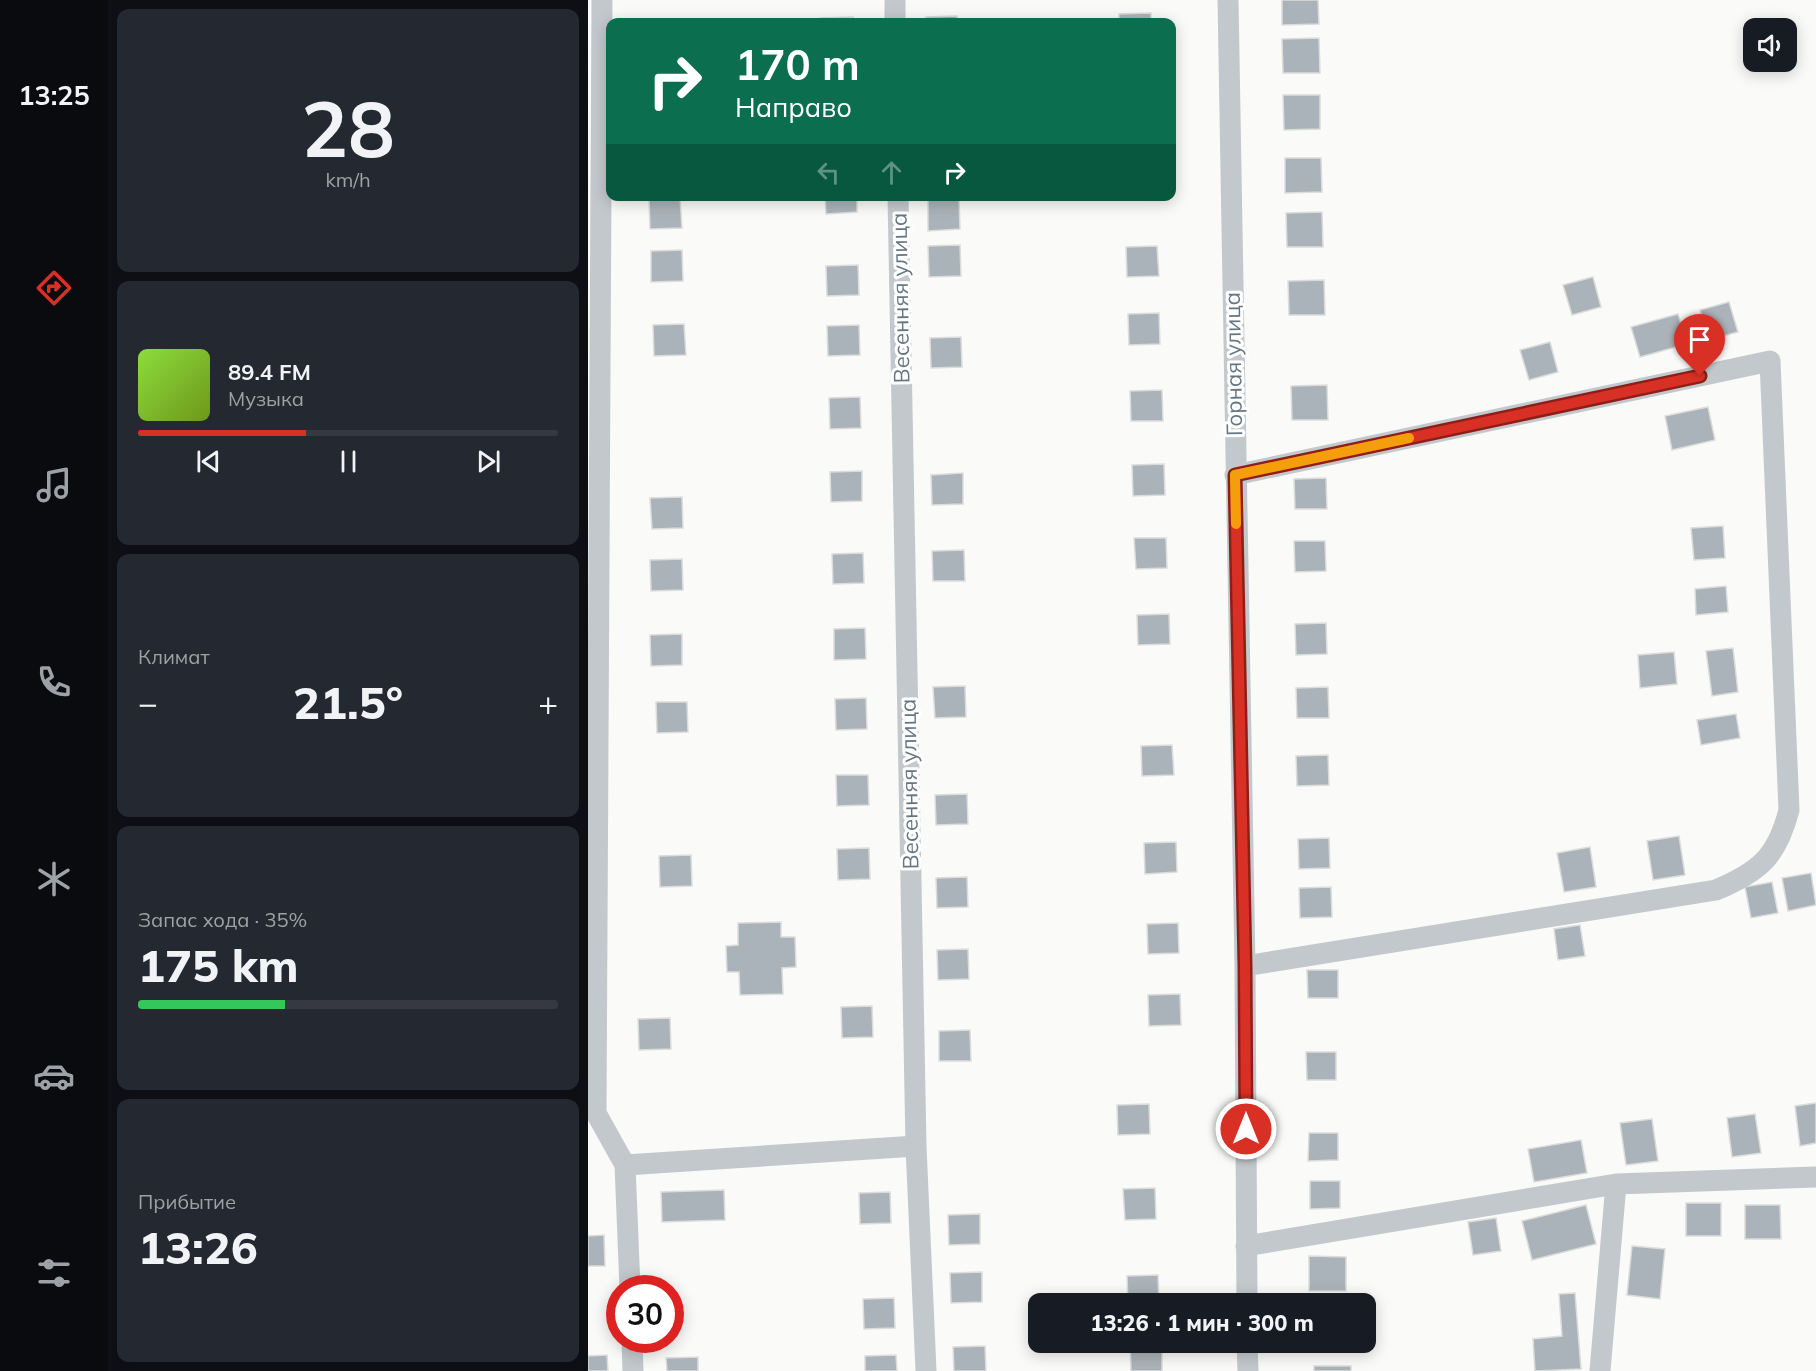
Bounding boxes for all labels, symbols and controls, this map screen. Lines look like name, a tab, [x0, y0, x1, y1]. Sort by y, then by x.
map controls	[1743, 18, 1797, 72]
button: sound	[1743, 18, 1797, 72]
text: 170 m	[735, 38, 860, 91]
icon: right	[636, 42, 714, 120]
text: 13:25	[18, 78, 90, 112]
text: 28	[301, 79, 395, 177]
text: Направо	[735, 90, 852, 124]
icon: left	[812, 156, 845, 189]
icon: ahead	[875, 156, 908, 189]
icon: right	[938, 156, 971, 189]
text: km/h	[325, 167, 371, 192]
street label: Весенняя улица	[885, 212, 915, 384]
icon: directions	[33, 267, 75, 309]
street label: Горная улица	[1218, 292, 1248, 436]
pin	[1674, 314, 1725, 376]
icon: arrive	[1683, 323, 1716, 356]
text: 89.4 FM	[228, 358, 311, 386]
text: Музыка	[228, 386, 304, 411]
icon: previous	[192, 445, 225, 478]
icon: pause	[332, 445, 365, 478]
icon: next	[472, 445, 505, 478]
icon: music	[33, 464, 75, 506]
text: Климат	[138, 644, 210, 669]
icon: phone	[33, 661, 75, 703]
text: 21.5°	[293, 674, 403, 730]
text: −	[138, 682, 158, 723]
text: +	[538, 682, 558, 723]
street label: Весенняя улица	[894, 698, 924, 870]
icon: climate	[33, 858, 75, 900]
text: Запас хода · 35%	[138, 907, 307, 932]
text: 175 km	[138, 937, 299, 993]
icon: car	[33, 1055, 75, 1097]
position arrow	[1214, 1097, 1278, 1161]
text: Прибытие	[138, 1189, 236, 1214]
text: 13:26	[138, 1219, 258, 1275]
icon: filters	[33, 1252, 75, 1294]
speed limit sign: 30	[606, 1275, 684, 1353]
text: 13:26 · 1 мин · 300 m	[1090, 1309, 1314, 1337]

